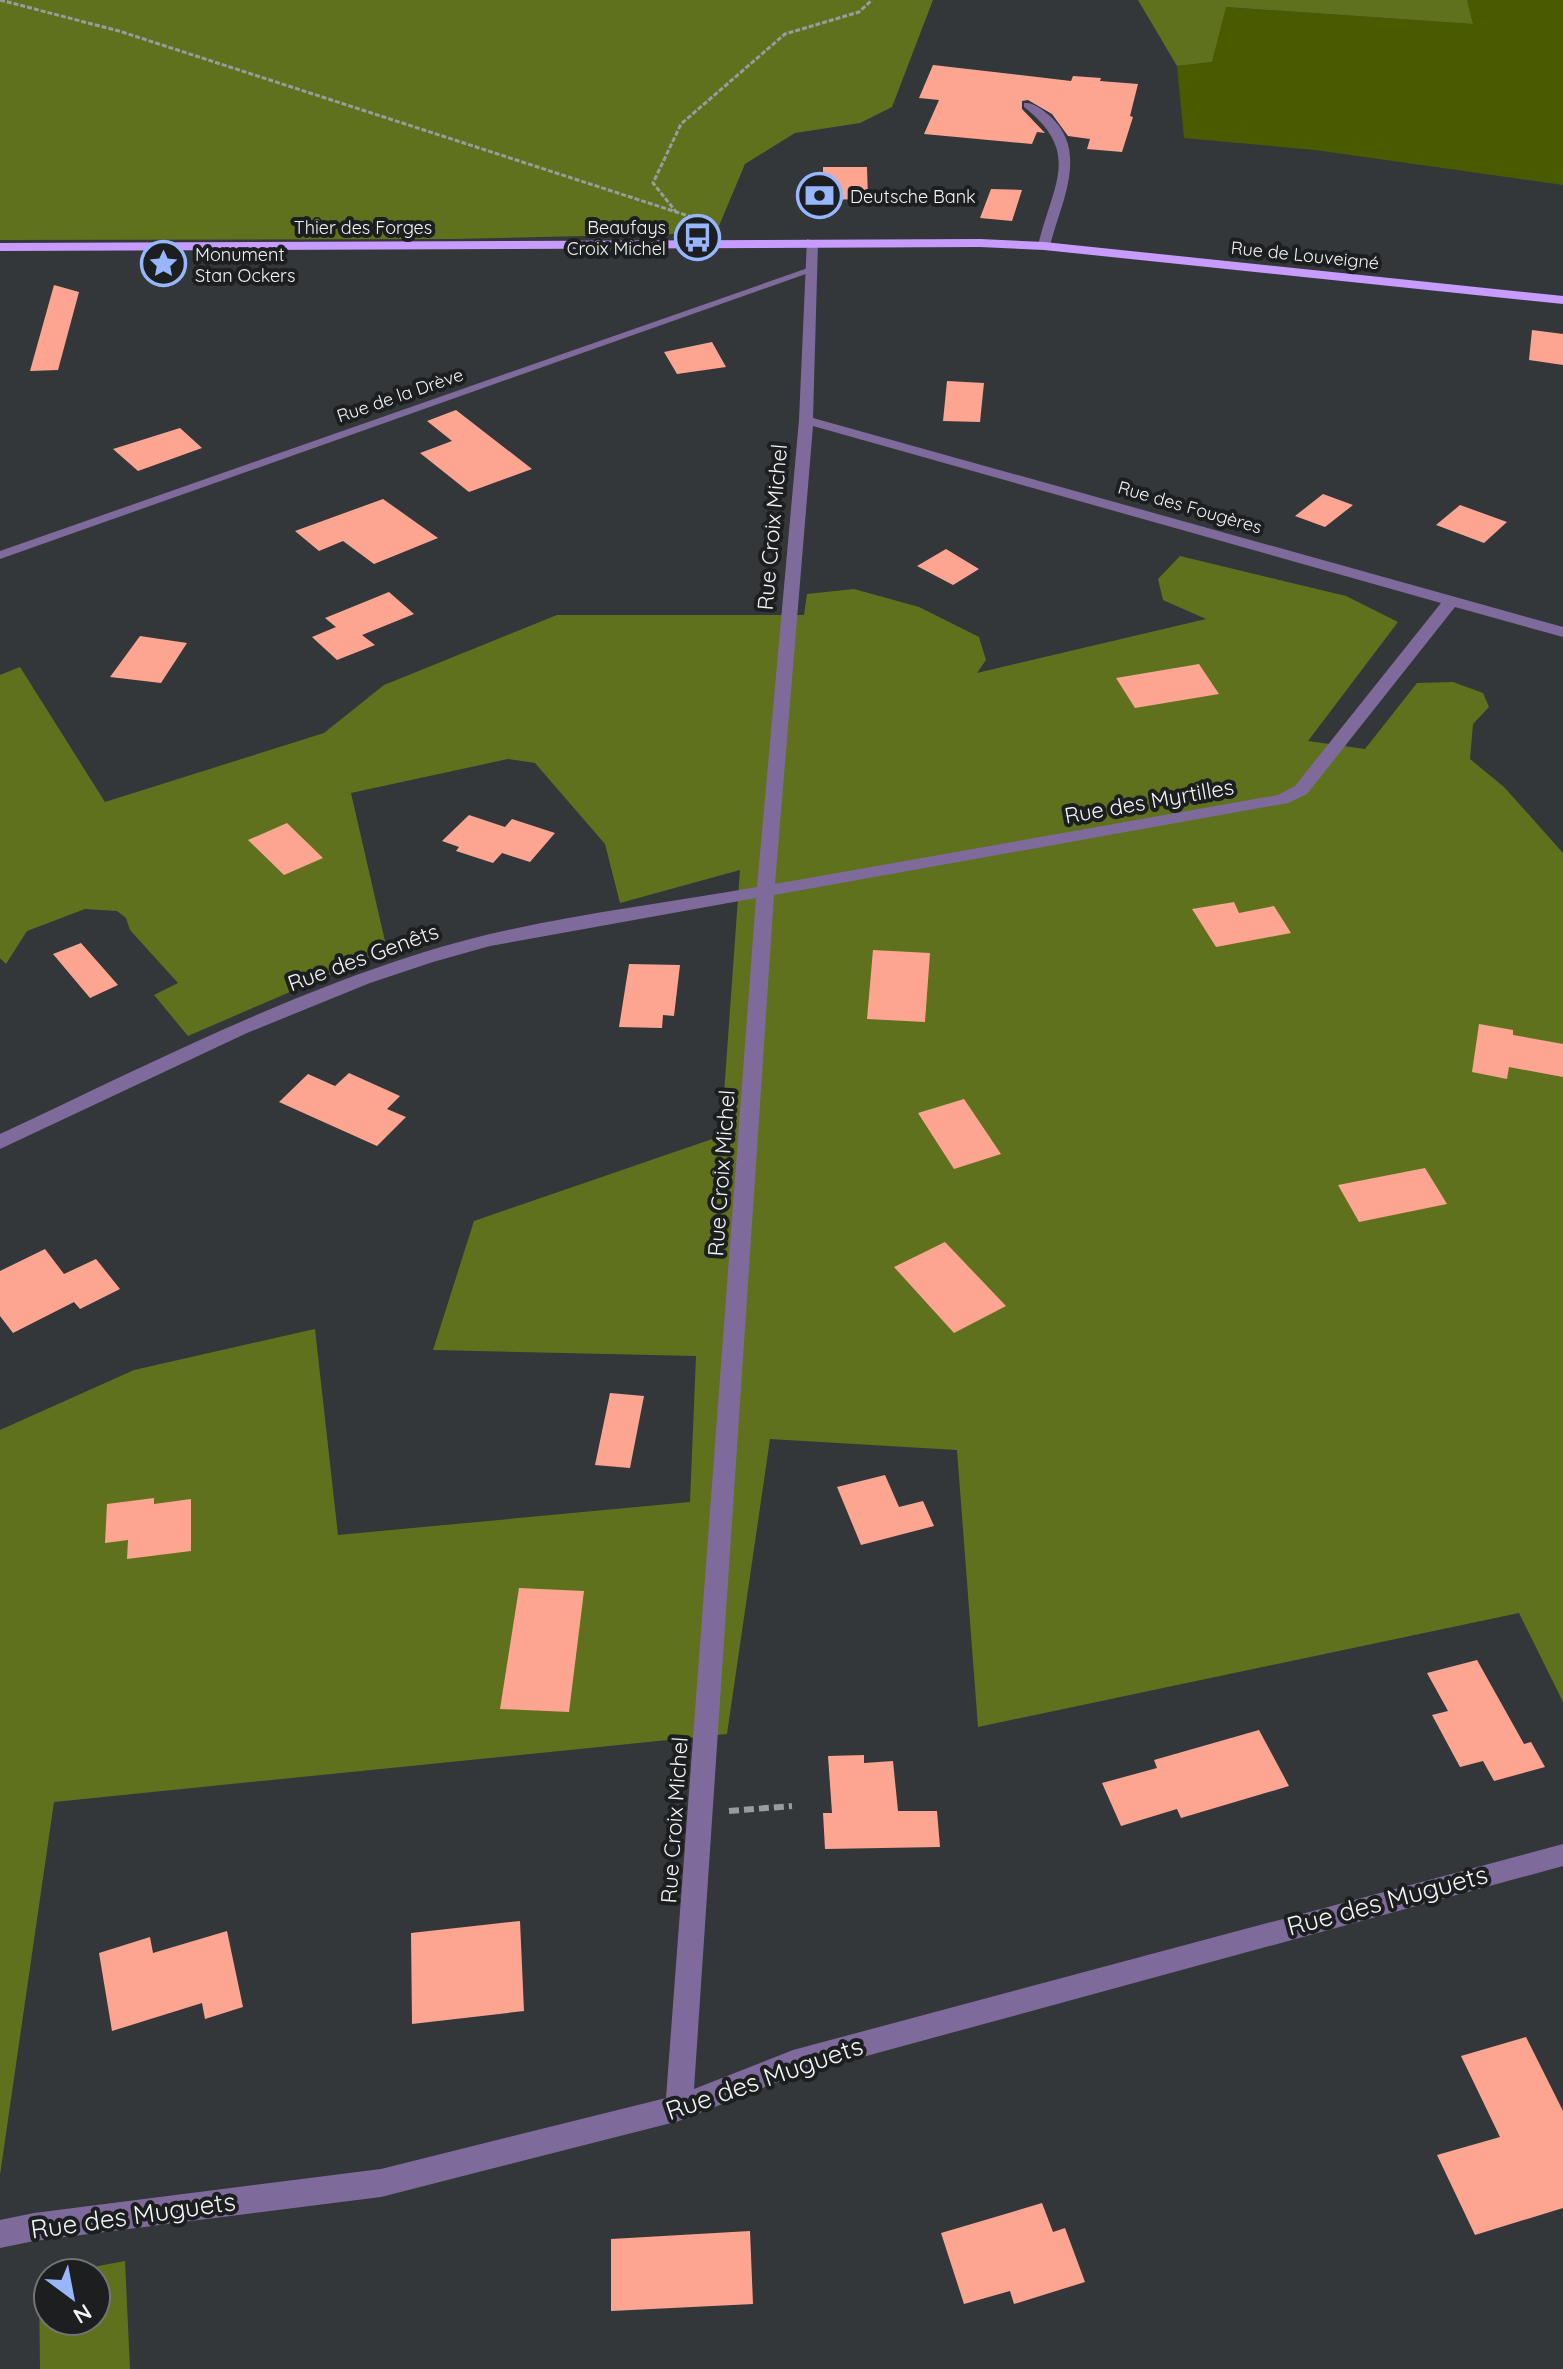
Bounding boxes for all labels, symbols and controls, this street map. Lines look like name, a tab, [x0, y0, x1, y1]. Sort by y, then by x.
bank icon: Deutsche Bank	[795, 172, 843, 220]
place label: Deutsche Bank	[850, 185, 976, 208]
bus stop icon: Beaufays Croix Michel	[673, 213, 721, 261]
street label: Thier des Forges	[294, 216, 432, 239]
place label: Beaufays Croix Michel	[567, 216, 666, 260]
street label: Rue de Louveigné	[1230, 236, 1380, 274]
place icon: Monument Stan Ockers	[140, 240, 188, 288]
place label: Monument Stan Ockers	[195, 243, 295, 287]
street label: Rue de la Drève	[334, 363, 466, 427]
street label: Rue Croix Michel	[751, 443, 793, 611]
street label: Rue des Fougères	[1115, 475, 1265, 539]
street label: Rue des Myrtilles	[1062, 772, 1236, 830]
street label: Rue des Genêts	[284, 917, 442, 997]
street label: Rue Croix Michel	[701, 1089, 741, 1257]
street label: Rue Croix Michel	[654, 1736, 694, 1904]
street label: Rue des Muguets	[1283, 1857, 1491, 1943]
street label: Rue des Muguets	[661, 2029, 867, 2127]
street label: Rue des Muguets	[28, 2184, 238, 2246]
north arrow	[32, 2257, 112, 2337]
text: N	[68, 2298, 97, 2330]

